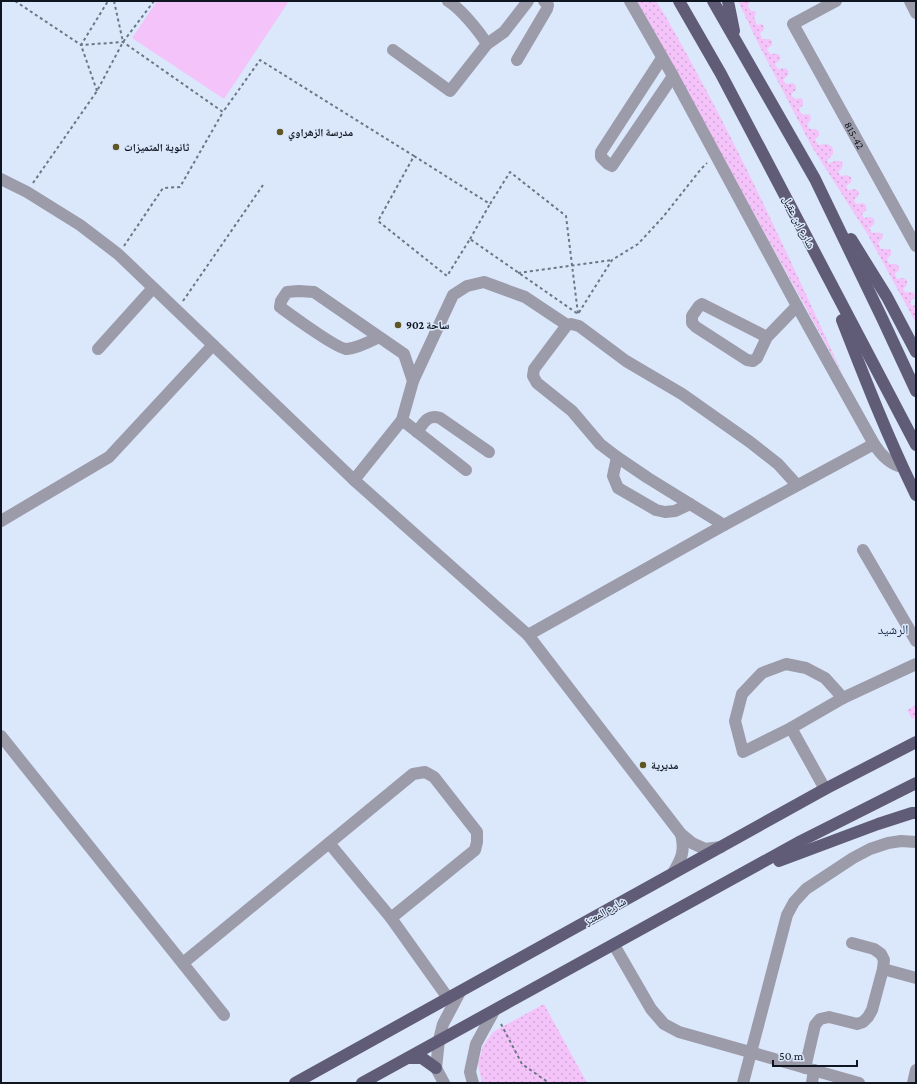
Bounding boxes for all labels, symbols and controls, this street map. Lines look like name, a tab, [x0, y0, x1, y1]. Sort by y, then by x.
street label: 815-42	[842, 119, 867, 151]
place label: مدرسة الزهراوي	[288, 126, 353, 141]
marker: مدرسة الزهراوي	[275, 127, 285, 137]
place label: ثانوية المتميزات	[124, 141, 189, 154]
marker: ثانوية المتميزات	[111, 142, 121, 152]
street label: شارع ابن عقيل	[780, 194, 817, 251]
place label: ساحة 902	[406, 319, 450, 331]
marker: ساحة 902	[393, 320, 403, 330]
district label: الرشيد	[878, 622, 908, 638]
place label: مديرية	[651, 759, 679, 772]
marker: مديرية	[638, 760, 648, 770]
street label: شارع المعتز	[581, 895, 628, 929]
scale bar	[773, 1042, 857, 1068]
text: 50 m	[779, 1049, 804, 1063]

